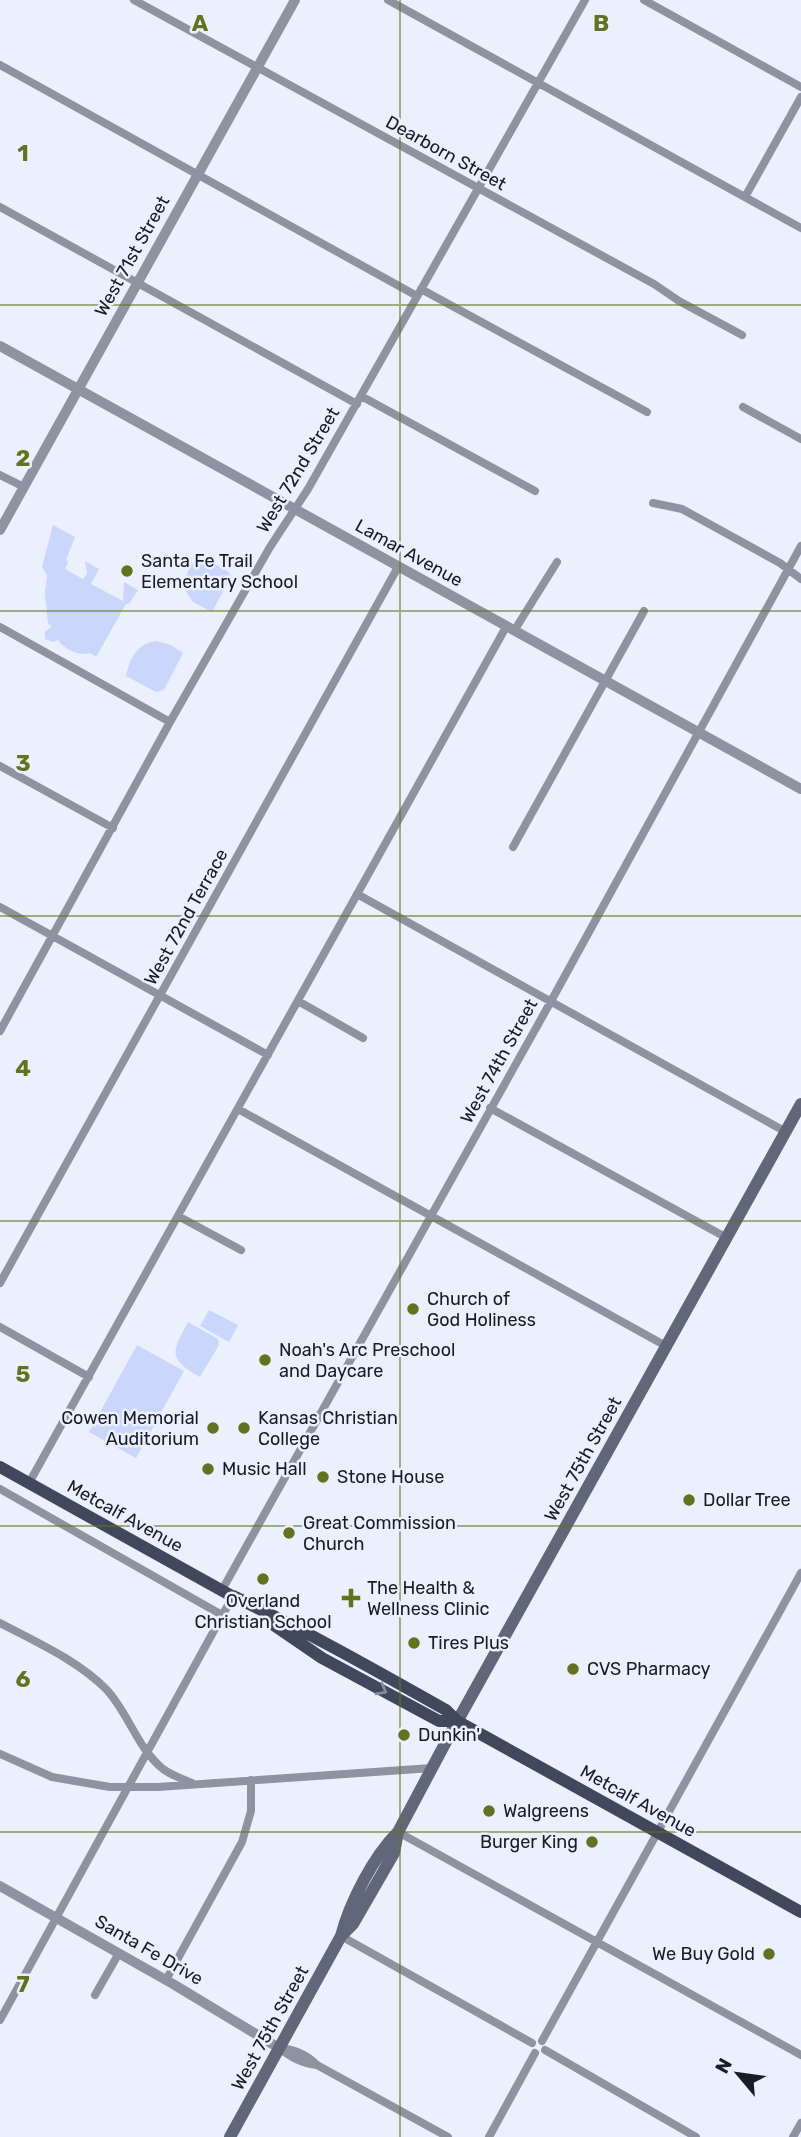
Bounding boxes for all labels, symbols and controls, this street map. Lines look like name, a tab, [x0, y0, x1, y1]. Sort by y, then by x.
text: A	[192, 9, 209, 37]
text: B	[593, 9, 609, 37]
street label: Dearborn Street	[382, 111, 510, 195]
text: 1	[17, 139, 29, 167]
street label: West 71st Street	[90, 192, 174, 320]
street label: West 72nd Street	[252, 403, 344, 537]
text: 2	[16, 444, 30, 472]
street label: Lamar Avenue	[351, 514, 467, 592]
place label: Santa Fe Trail Elementary School	[141, 550, 298, 593]
marker: Santa Fe Trail Elementary School	[119, 563, 135, 579]
text: 3	[15, 749, 31, 777]
street label: West 72nd Terrace	[139, 845, 233, 989]
street label: West 74th Street	[456, 995, 542, 1127]
text: 4	[15, 1054, 31, 1082]
place label: Church of God Holiness	[427, 1288, 536, 1331]
marker: Church of God Holiness	[405, 1301, 421, 1317]
place label: Noah's Arc Preschool and Daycare	[279, 1339, 455, 1382]
marker: Noah's Arc Preschool and Daycare	[257, 1352, 273, 1368]
text: 5	[16, 1360, 31, 1388]
street label: West 75th Street	[540, 1393, 626, 1525]
place label: Cowen Memorial Auditorium	[61, 1407, 199, 1450]
place label: Kansas Christian College	[258, 1407, 398, 1450]
marker: Cowen Memorial Auditorium	[205, 1420, 221, 1436]
marker: Kansas Christian College	[236, 1420, 252, 1436]
place label: Music Hall	[222, 1458, 307, 1480]
marker: Music Hall	[200, 1461, 216, 1477]
place label: Stone House	[337, 1466, 444, 1488]
marker: Stone House	[315, 1469, 331, 1485]
street label: Metcalf Avenue	[63, 1475, 187, 1557]
place label: Dollar Tree	[703, 1489, 791, 1511]
marker: Dollar Tree	[681, 1492, 697, 1508]
place label: Great Commission Church	[303, 1512, 456, 1555]
marker: Great Commission Church	[281, 1525, 297, 1541]
marker: Overland Christian School	[255, 1571, 271, 1587]
place label: The Health & Wellness Clinic	[367, 1577, 490, 1620]
marker: The Health & Wellness Clinic	[341, 1588, 361, 1608]
place label: Overland Christian School	[194, 1590, 332, 1633]
place label: Tires Plus	[428, 1632, 509, 1654]
marker: Tires Plus	[406, 1635, 422, 1651]
place label: CVS Pharmacy	[587, 1658, 711, 1680]
marker: CVS Pharmacy	[565, 1661, 581, 1677]
text: 6	[16, 1665, 31, 1693]
one-way arrow	[375, 1682, 388, 1695]
place label: Dunkin'	[418, 1724, 480, 1746]
marker: Dunkin'	[396, 1727, 412, 1743]
street label: Metcalf Avenue	[576, 1760, 700, 1842]
place label: Walgreens	[503, 1800, 589, 1822]
marker: Walgreens	[481, 1803, 497, 1819]
place label: Burger King	[480, 1831, 578, 1853]
marker: Burger King	[584, 1834, 600, 1850]
street label: Santa Fe Drive	[91, 1910, 207, 1990]
place label: We Buy Gold	[652, 1943, 755, 1965]
marker: We Buy Gold	[761, 1946, 777, 1962]
street label: West 75th Street	[227, 1962, 313, 2094]
text: 7	[16, 1970, 30, 1998]
north arrow	[703, 2039, 773, 2109]
text: N	[710, 2054, 737, 2078]

